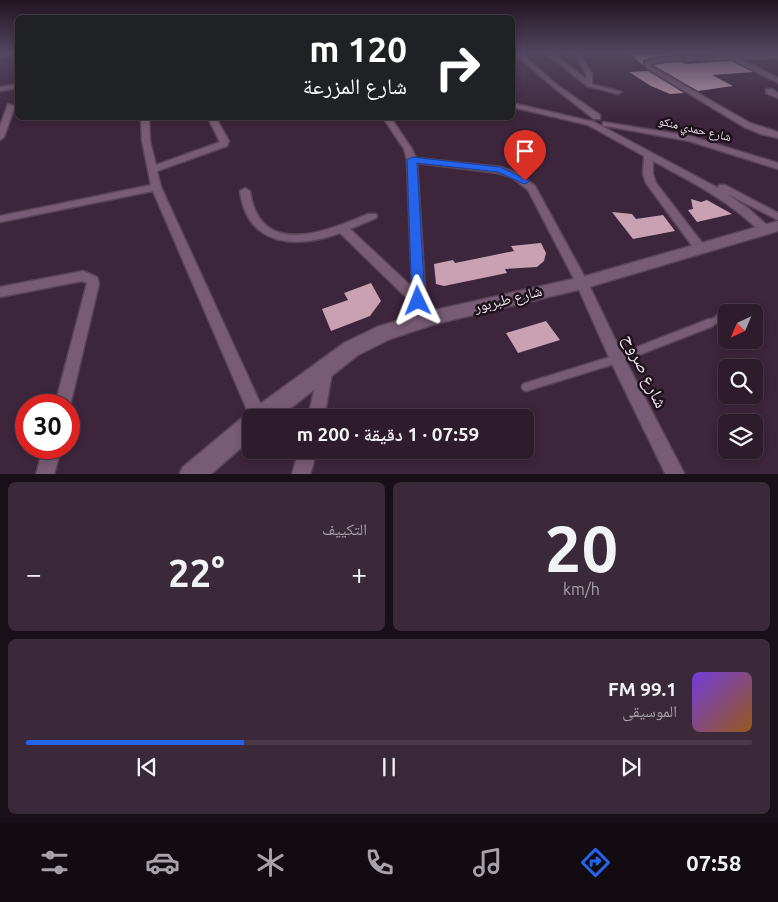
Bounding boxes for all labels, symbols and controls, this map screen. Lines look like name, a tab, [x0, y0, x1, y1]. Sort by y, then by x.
text: 120 m	[309, 29, 407, 69]
icon: right	[425, 35, 490, 100]
text: شارع المزرعة	[303, 73, 407, 98]
street label: شارع حمدي منكو	[657, 114, 733, 147]
pin	[504, 130, 546, 181]
icon: arrive	[511, 137, 539, 165]
position arrow	[391, 274, 443, 326]
street label: شارع طبربور	[471, 282, 544, 317]
north arrow	[718, 304, 762, 349]
map controls	[718, 304, 763, 459]
street label: شارع صروح	[617, 330, 672, 412]
button: search	[718, 359, 763, 404]
speed limit sign: 30	[15, 394, 80, 459]
button: layers	[718, 414, 763, 459]
text: 07:59 · 1 دقيقة · 200 m	[297, 423, 479, 445]
text: 20	[545, 511, 618, 584]
text: التكييف	[322, 520, 367, 538]
text: 22°	[168, 552, 225, 594]
text: −	[26, 558, 42, 589]
text: +	[351, 558, 367, 589]
text: km/h	[563, 580, 600, 598]
text: 99.1 FM	[608, 678, 677, 700]
text: الموسيقى	[622, 702, 677, 720]
icon: previous	[133, 753, 161, 781]
icon: pause	[375, 753, 403, 781]
icon: next	[617, 753, 645, 781]
icon: filters	[37, 845, 72, 880]
icon: car	[145, 845, 180, 880]
icon: climate	[253, 845, 288, 880]
icon: phone	[362, 845, 397, 880]
icon: music	[470, 845, 505, 880]
icon: directions	[578, 845, 613, 880]
text: 07:58	[686, 850, 741, 875]

